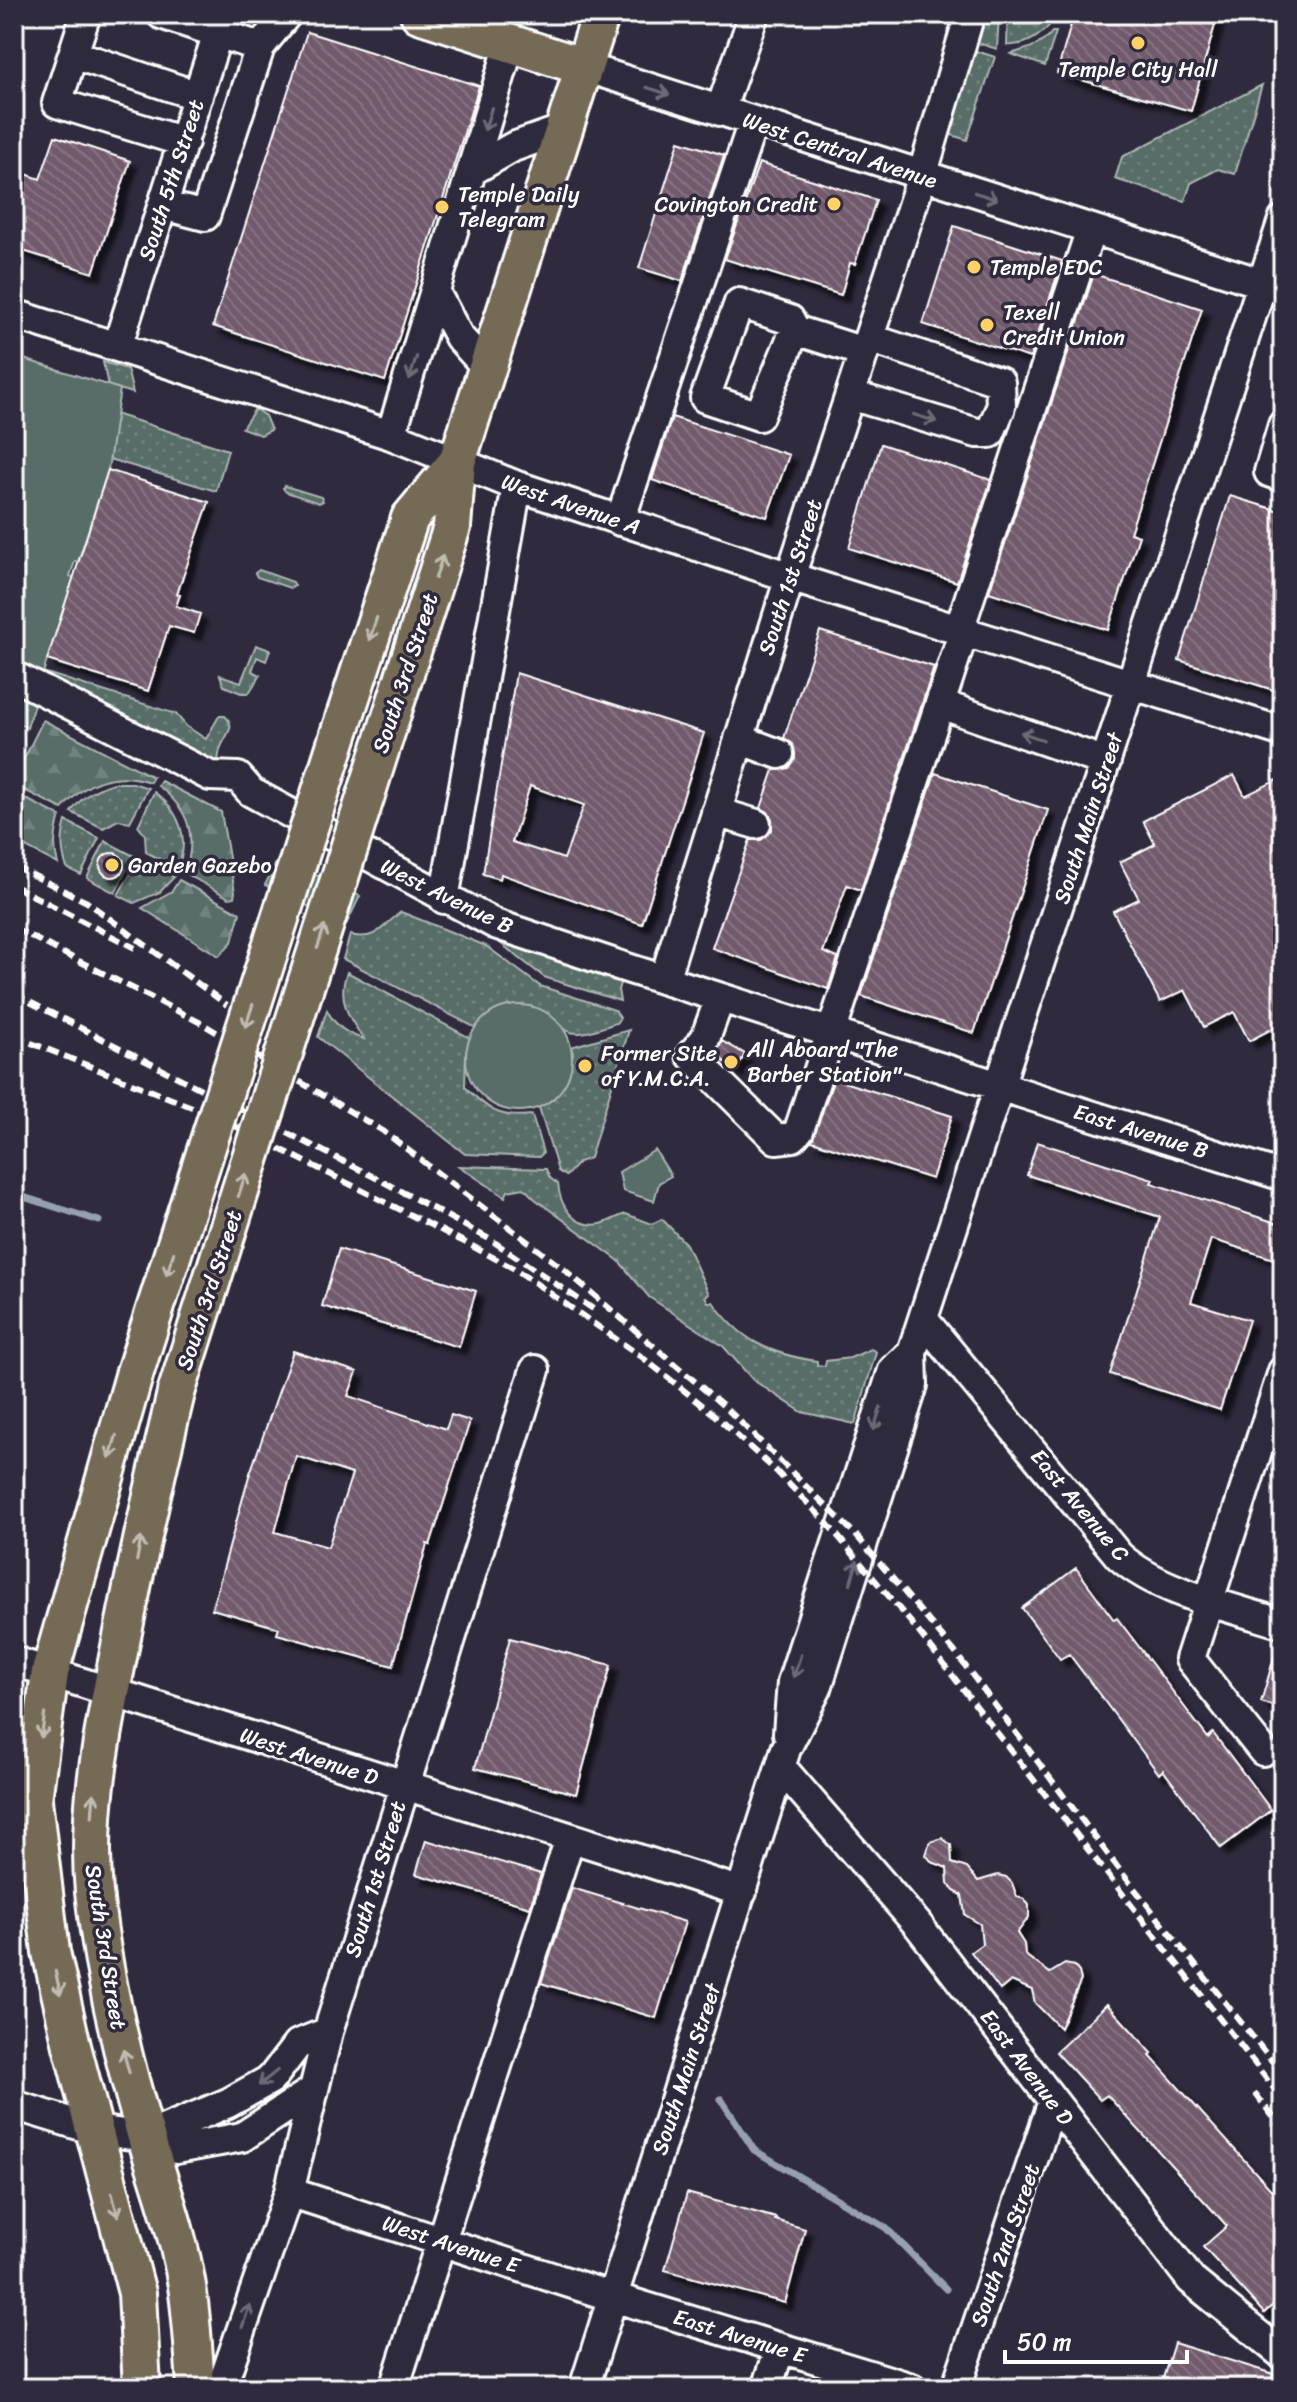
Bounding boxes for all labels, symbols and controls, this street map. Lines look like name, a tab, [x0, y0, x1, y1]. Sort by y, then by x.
marker: Temple City Hall	[1129, 34, 1147, 52]
place label: Temple City Hall	[1058, 50, 1218, 89]
one-way arrow	[645, 84, 671, 99]
street label: South 5th Street	[127, 94, 216, 266]
street label: West Central Avenue	[738, 100, 943, 200]
one-way arrow	[480, 105, 495, 131]
place label: Temple Daily Telegram	[458, 175, 580, 239]
place label: Covington Credit	[654, 185, 818, 224]
one-way arrow	[973, 190, 998, 204]
marker: Covington Credit	[825, 195, 843, 213]
marker: Temple Daily Telegram	[433, 198, 451, 216]
place label: Temple EDC	[990, 248, 1103, 287]
marker: Temple EDC	[965, 258, 983, 276]
place label: Texell Credit Union	[1003, 293, 1125, 357]
marker: Texell Credit Union	[978, 316, 996, 334]
one-way arrow	[405, 354, 420, 380]
one-way arrow	[912, 411, 937, 426]
street label: West Avenue A	[496, 462, 646, 546]
street label: South 1st Street	[746, 494, 834, 660]
one-way arrow	[433, 555, 448, 580]
street label: South 3rd Street	[361, 587, 449, 758]
one-way arrow	[365, 616, 380, 641]
street label: South Main Street	[1042, 726, 1134, 909]
one-way arrow	[1020, 728, 1045, 743]
place label: Garden Gazebo	[128, 846, 272, 885]
street label: West Avenue B	[374, 847, 520, 945]
marker: Garden Gazebo	[103, 856, 121, 874]
one-way arrow	[315, 925, 329, 950]
one-way arrow	[240, 1003, 255, 1028]
place label: All Aboard "The Barber Station"	[746, 1030, 903, 1094]
place label: Former Site of Y.M.C.A.	[601, 1034, 717, 1098]
marker: All Aboard "The Barber Station"	[722, 1053, 740, 1071]
marker: Former Site of Y.M.C.A.	[576, 1057, 594, 1075]
street label: East Avenue B	[1069, 1092, 1213, 1170]
one-way arrow	[236, 1173, 250, 1198]
street label: South 3rd Street	[165, 1204, 253, 1375]
one-way arrow	[161, 1251, 176, 1276]
one-way arrow	[869, 1406, 883, 1431]
one-way arrow	[105, 1433, 120, 1459]
street label: East Avenue C	[1020, 1439, 1140, 1571]
one-way arrow	[132, 1537, 147, 1562]
one-way arrow	[847, 1560, 862, 1585]
one-way arrow	[789, 1654, 804, 1679]
one-way arrow	[35, 1713, 50, 1738]
street label: West Avenue D	[235, 1715, 384, 1797]
one-way arrow	[86, 1792, 101, 1819]
street label: South 1st Street	[333, 1795, 417, 1962]
street label: South 3rd Street	[74, 1862, 138, 2033]
one-way arrow	[51, 1970, 66, 1995]
street label: South Main Street	[640, 1977, 732, 2160]
street label: East Avenue D	[970, 2000, 1085, 2135]
one-way arrow	[118, 2049, 133, 2075]
one-way arrow	[257, 2068, 278, 2086]
street label: South 2nd Street	[959, 2158, 1051, 2332]
one-way arrow	[109, 2191, 124, 2217]
street label: West Avenue E	[377, 2203, 527, 2285]
street label: East Avenue E	[669, 2297, 813, 2375]
one-way arrow	[240, 2304, 254, 2329]
scale bar	[1005, 2314, 1187, 2364]
text: 50 m	[1017, 2321, 1072, 2363]

